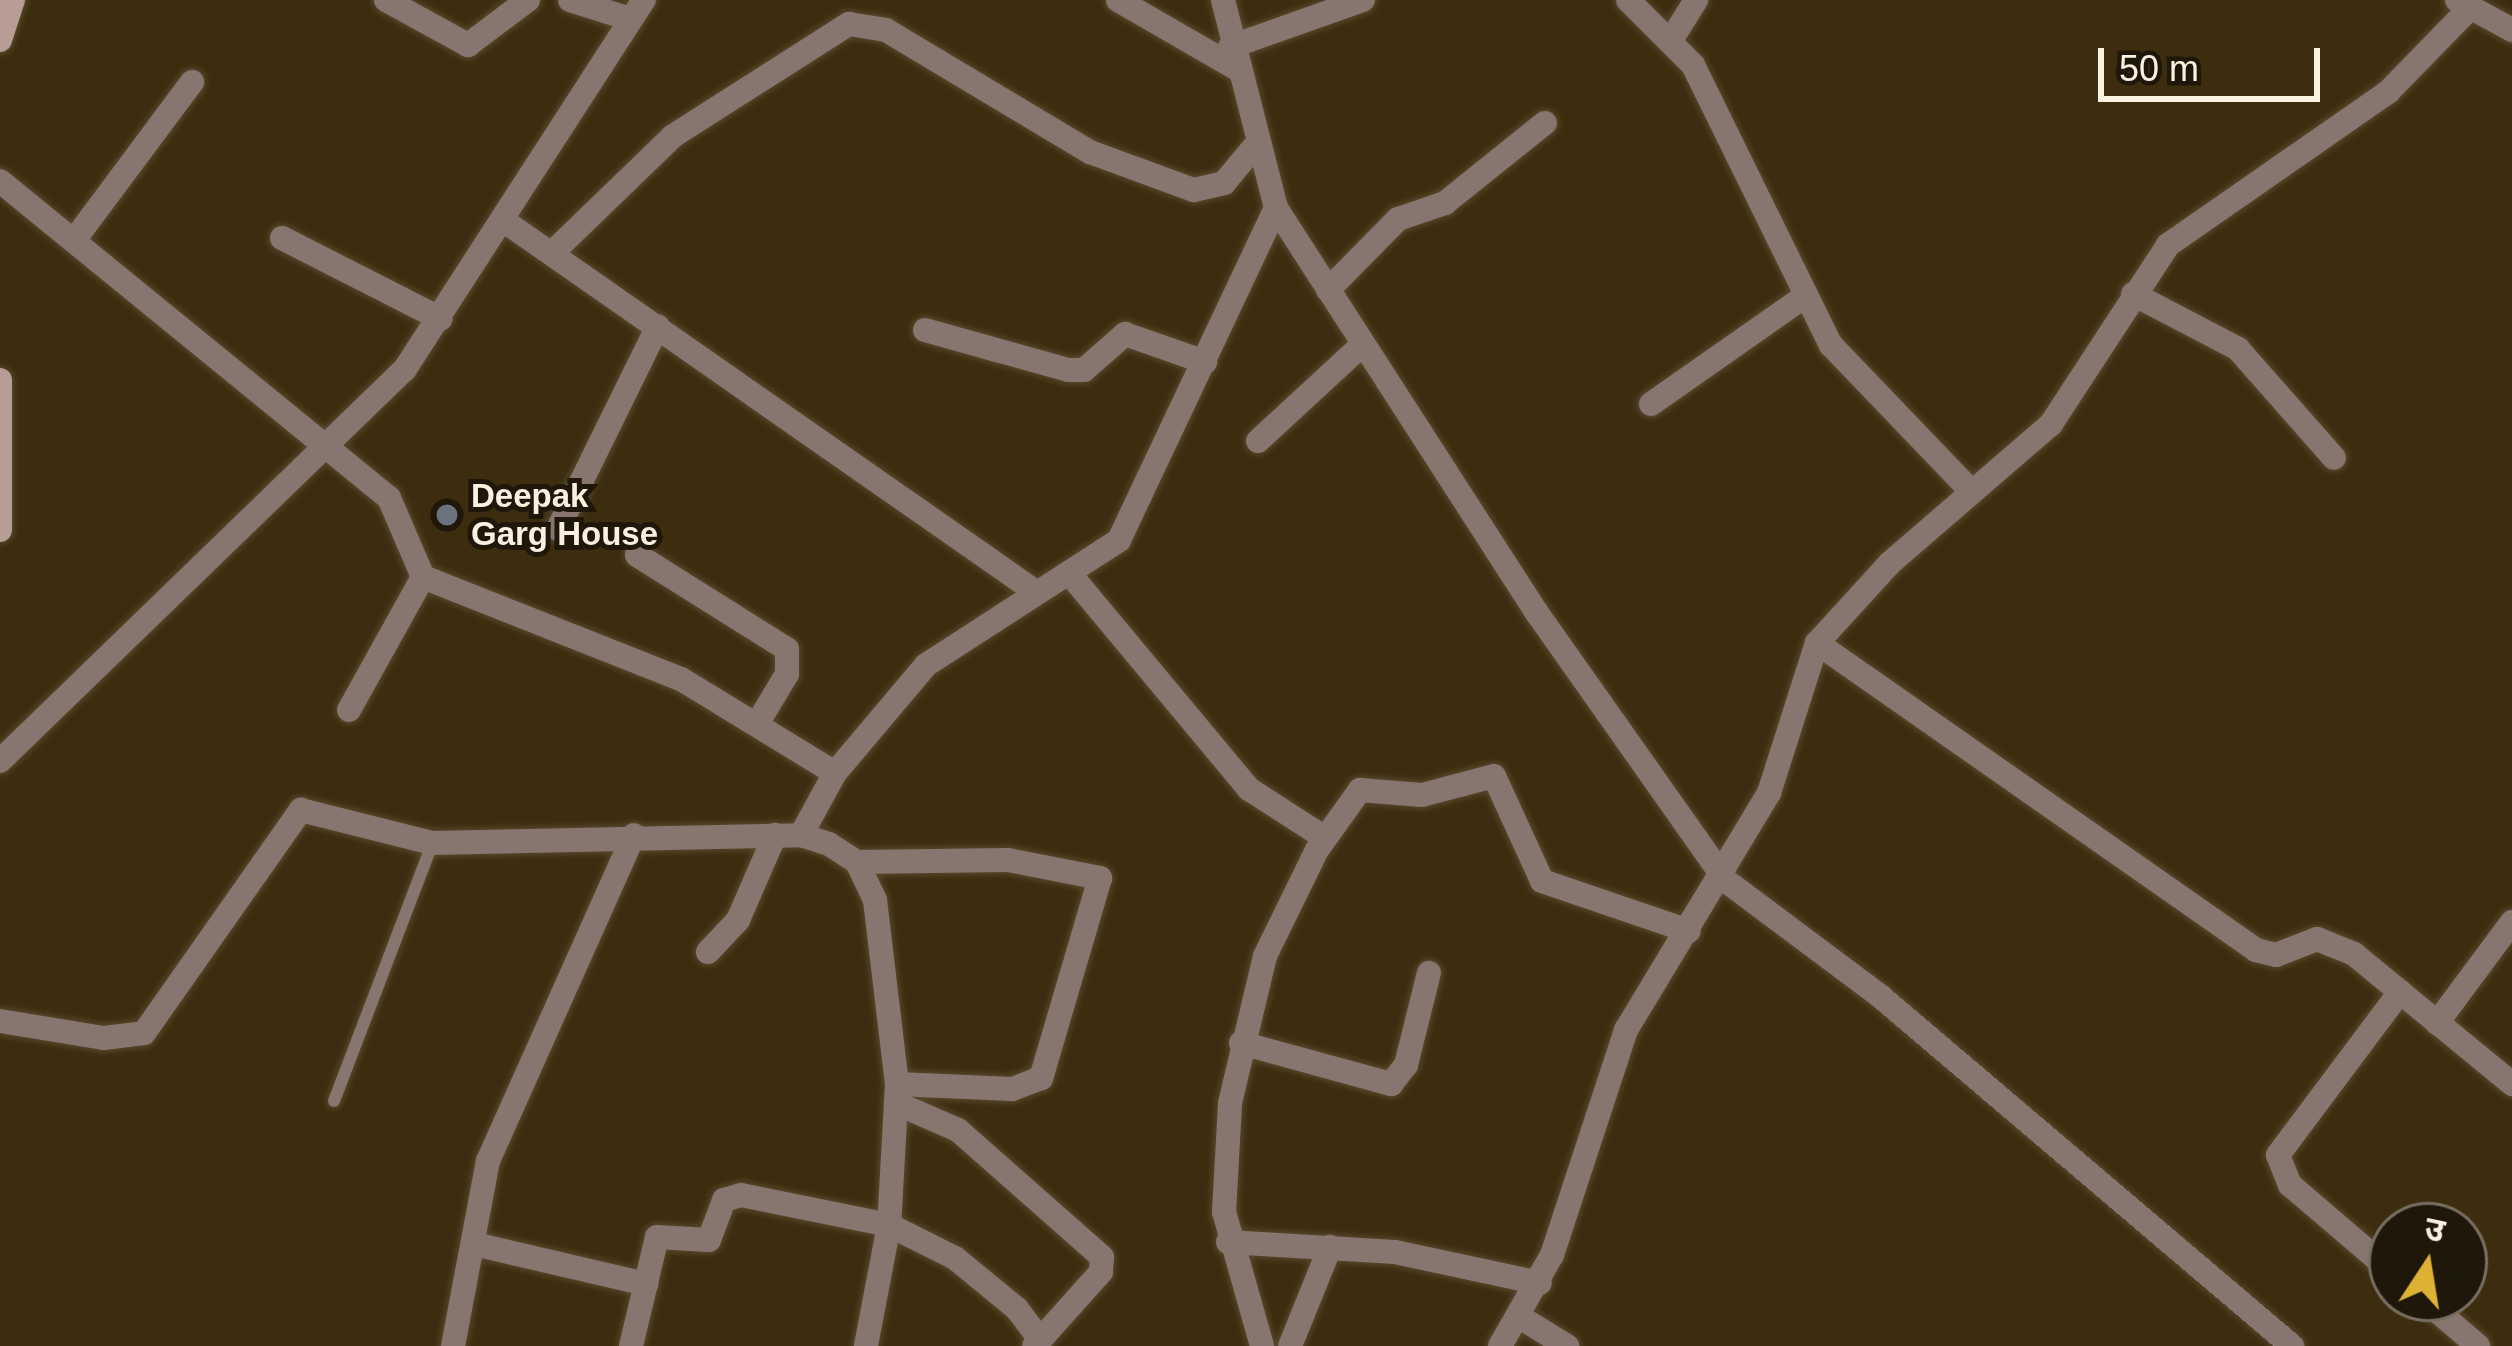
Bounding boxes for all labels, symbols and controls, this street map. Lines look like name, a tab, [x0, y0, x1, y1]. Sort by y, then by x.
scale bar	[2104, 24, 2326, 98]
text: 50 m	[2119, 48, 2199, 89]
place label: Deepak Garg House	[471, 476, 658, 554]
marker: Deepak Garg House	[434, 502, 460, 528]
north arrow	[2368, 1202, 2488, 1322]
text: उ	[2422, 1209, 2448, 1249]

